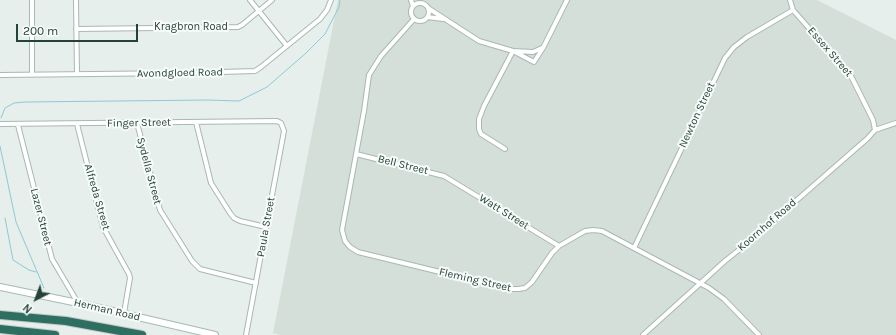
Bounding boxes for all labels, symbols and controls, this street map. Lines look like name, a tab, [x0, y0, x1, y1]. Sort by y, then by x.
scale bar	[18, 16, 140, 42]
street label: Kragbron Road	[154, 20, 228, 34]
text: 200 m	[23, 24, 58, 38]
street label: Essex Street	[805, 24, 855, 80]
street label: Avondgloed Road	[137, 66, 223, 80]
street label: Newton Street	[676, 80, 718, 150]
street label: Finger Street	[107, 116, 171, 130]
street label: Sydella Street	[134, 136, 164, 206]
street label: Bell Street	[376, 152, 430, 178]
street label: Alfreda Street	[81, 162, 113, 232]
street label: Lazer Street	[27, 187, 55, 247]
street label: Watt Street	[476, 191, 532, 233]
street label: Paula Street	[254, 196, 278, 258]
street label: Koornhof Road	[735, 196, 799, 254]
street label: Fleming Street	[438, 265, 512, 295]
north arrow	[16, 279, 56, 319]
street label: Herman Road	[72, 296, 142, 324]
text: N	[20, 301, 35, 316]

